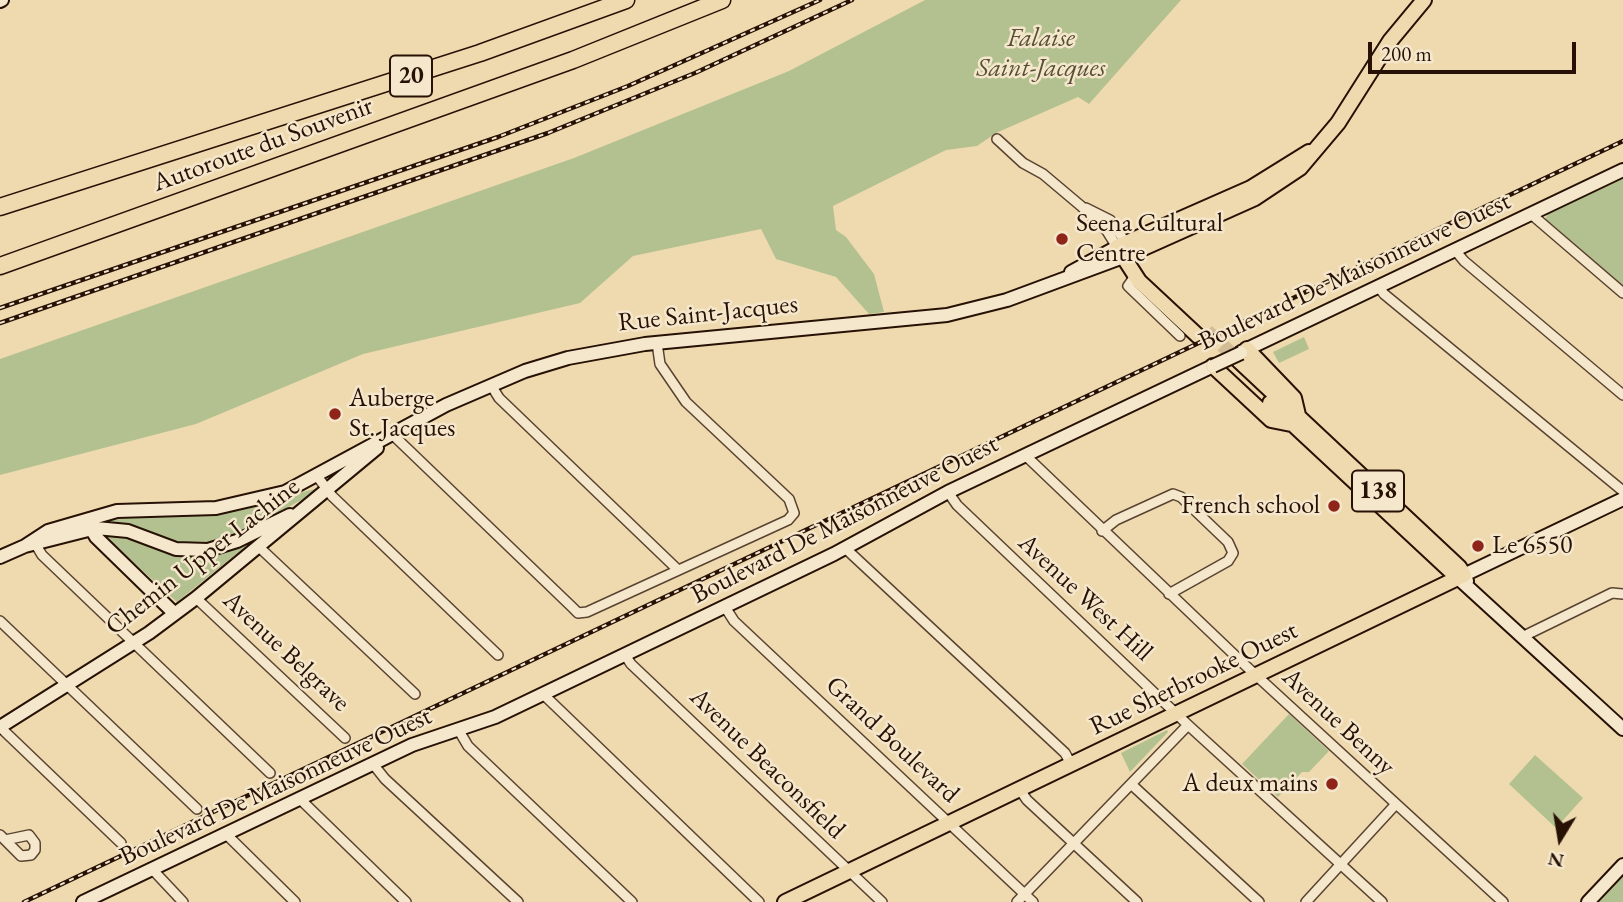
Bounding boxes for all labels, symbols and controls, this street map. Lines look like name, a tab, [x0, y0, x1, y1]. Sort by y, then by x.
park label: Falaise Saint-Jacques	[976, 23, 1106, 84]
scale bar	[1371, 28, 1579, 72]
text: 200 m	[1381, 40, 1432, 67]
road number: 20	[390, 56, 432, 96]
street label: Autoroute du Souvenir	[149, 91, 377, 199]
street label: Boulevard De Maisonneuve Ouest	[1194, 186, 1516, 358]
place label: Seena Cultural Centre	[1076, 208, 1223, 270]
marker: Seena Cultural Centre	[1054, 231, 1070, 247]
street label: Rue Saint-Jacques	[617, 289, 799, 339]
place label: Auberge St. Jacques	[349, 383, 456, 444]
marker: Auberge St. Jacques	[327, 406, 343, 422]
street label: Boulevard De Maisonneuve Ouest	[686, 429, 1004, 611]
road number: 138	[1352, 470, 1404, 512]
street label: Chemin Upper Lachine	[100, 472, 306, 642]
place label: French school	[1181, 490, 1320, 522]
marker: French school	[1326, 498, 1342, 514]
street label: Avenue West Hill	[1011, 528, 1159, 668]
place label: Le 6550	[1492, 530, 1572, 562]
marker: Le 6550	[1470, 538, 1486, 554]
street label: Avenue Belgrave	[216, 585, 356, 719]
street label: Rue Sherbrooke Ouest	[1085, 615, 1303, 743]
street label: Avenue Benny	[1275, 662, 1401, 782]
street label: Grand Boulevard	[819, 670, 965, 810]
street label: Avenue Beaconsfield	[683, 682, 851, 846]
street label: Boulevard De Maisonneuve Ouest	[115, 701, 437, 873]
place label: A deux mains	[1182, 768, 1318, 800]
marker: A deux mains	[1324, 776, 1340, 792]
north arrow	[1525, 804, 1595, 874]
text: N	[1546, 846, 1566, 874]

